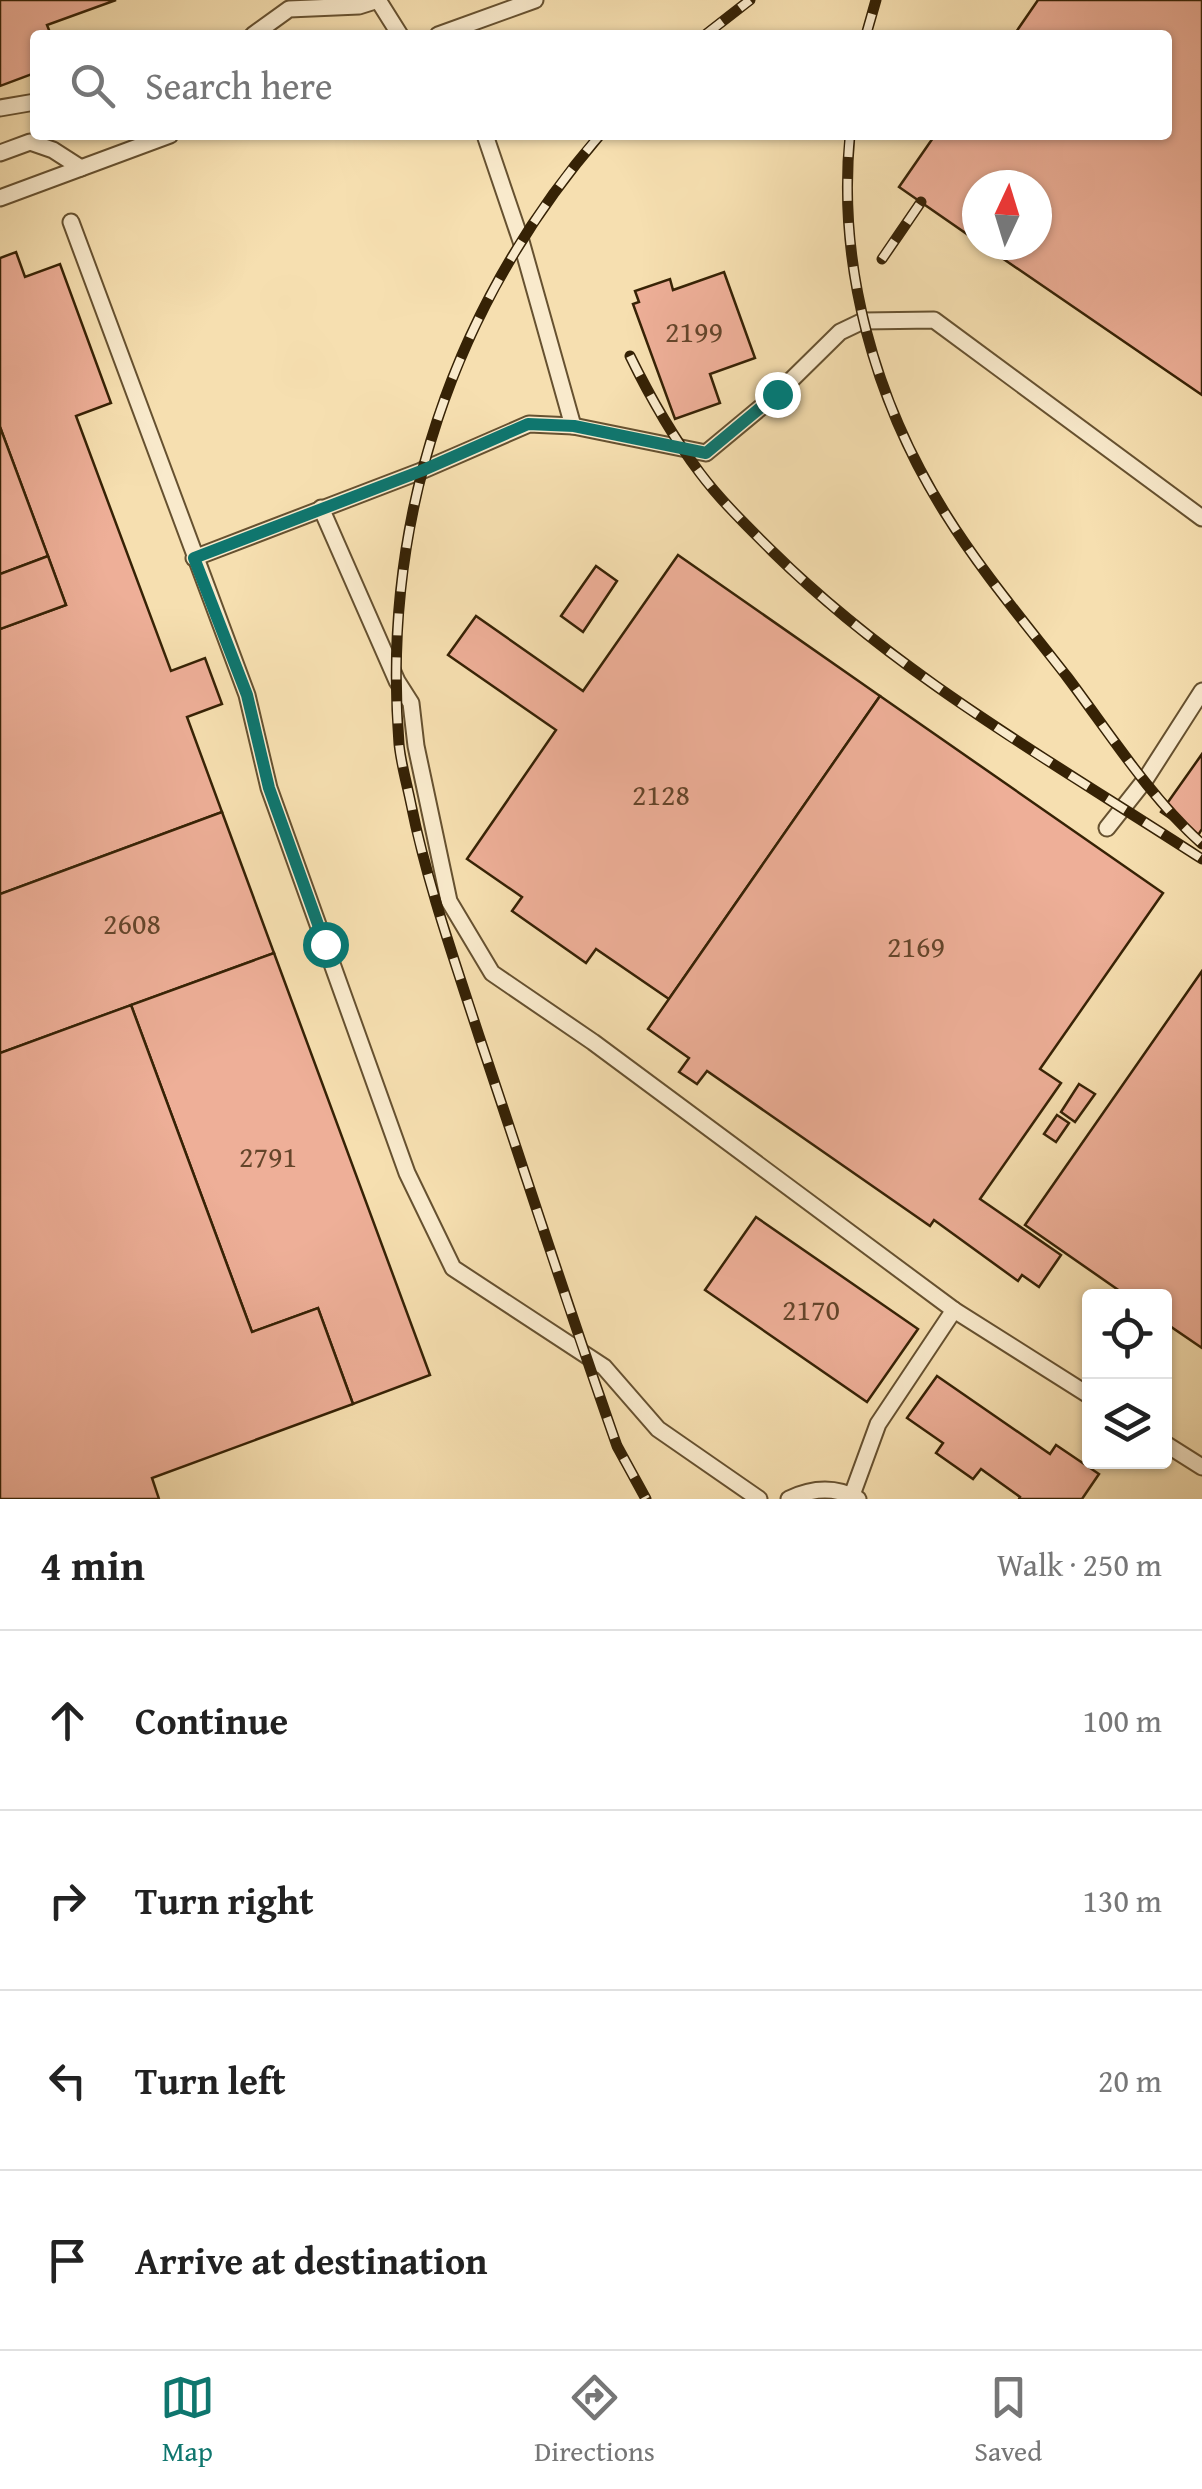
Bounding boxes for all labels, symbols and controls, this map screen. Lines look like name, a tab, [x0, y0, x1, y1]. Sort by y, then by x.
search box	[30, 30, 1172, 140]
text: Search here	[145, 57, 333, 113]
icon: search	[65, 58, 120, 113]
north arrow	[962, 170, 1052, 260]
house number: 2199	[665, 309, 723, 353]
route end	[755, 372, 801, 418]
house number: 2128	[632, 772, 690, 816]
house number: 2608	[103, 901, 161, 945]
route start	[303, 922, 349, 968]
house number: 2169	[887, 924, 945, 968]
house number: 2791	[239, 1134, 297, 1178]
house number: 2170	[782, 1287, 840, 1331]
map controls	[1082, 1289, 1172, 1469]
button: locate	[1082, 1289, 1172, 1379]
button: layers	[1082, 1379, 1172, 1469]
text: 4 min	[40, 1534, 145, 1595]
text: Walk · 250 m	[997, 1541, 1162, 1588]
text: Continue	[135, 1692, 288, 1748]
icon: ahead	[40, 1693, 95, 1748]
text: 100 m	[1083, 1697, 1162, 1744]
text: Turn right	[135, 1872, 314, 1928]
icon: right	[40, 1873, 95, 1928]
text: 130 m	[1083, 1877, 1162, 1924]
text: Turn left	[135, 2052, 286, 2108]
icon: left	[40, 2053, 95, 2108]
text: 20 m	[1098, 2057, 1162, 2104]
text: Arrive at destination	[135, 2232, 488, 2288]
icon: arrive	[40, 2233, 95, 2288]
tab: Map	[160, 2370, 215, 2471]
tab: Directions	[534, 2370, 655, 2471]
tab: Saved	[974, 2370, 1042, 2471]

